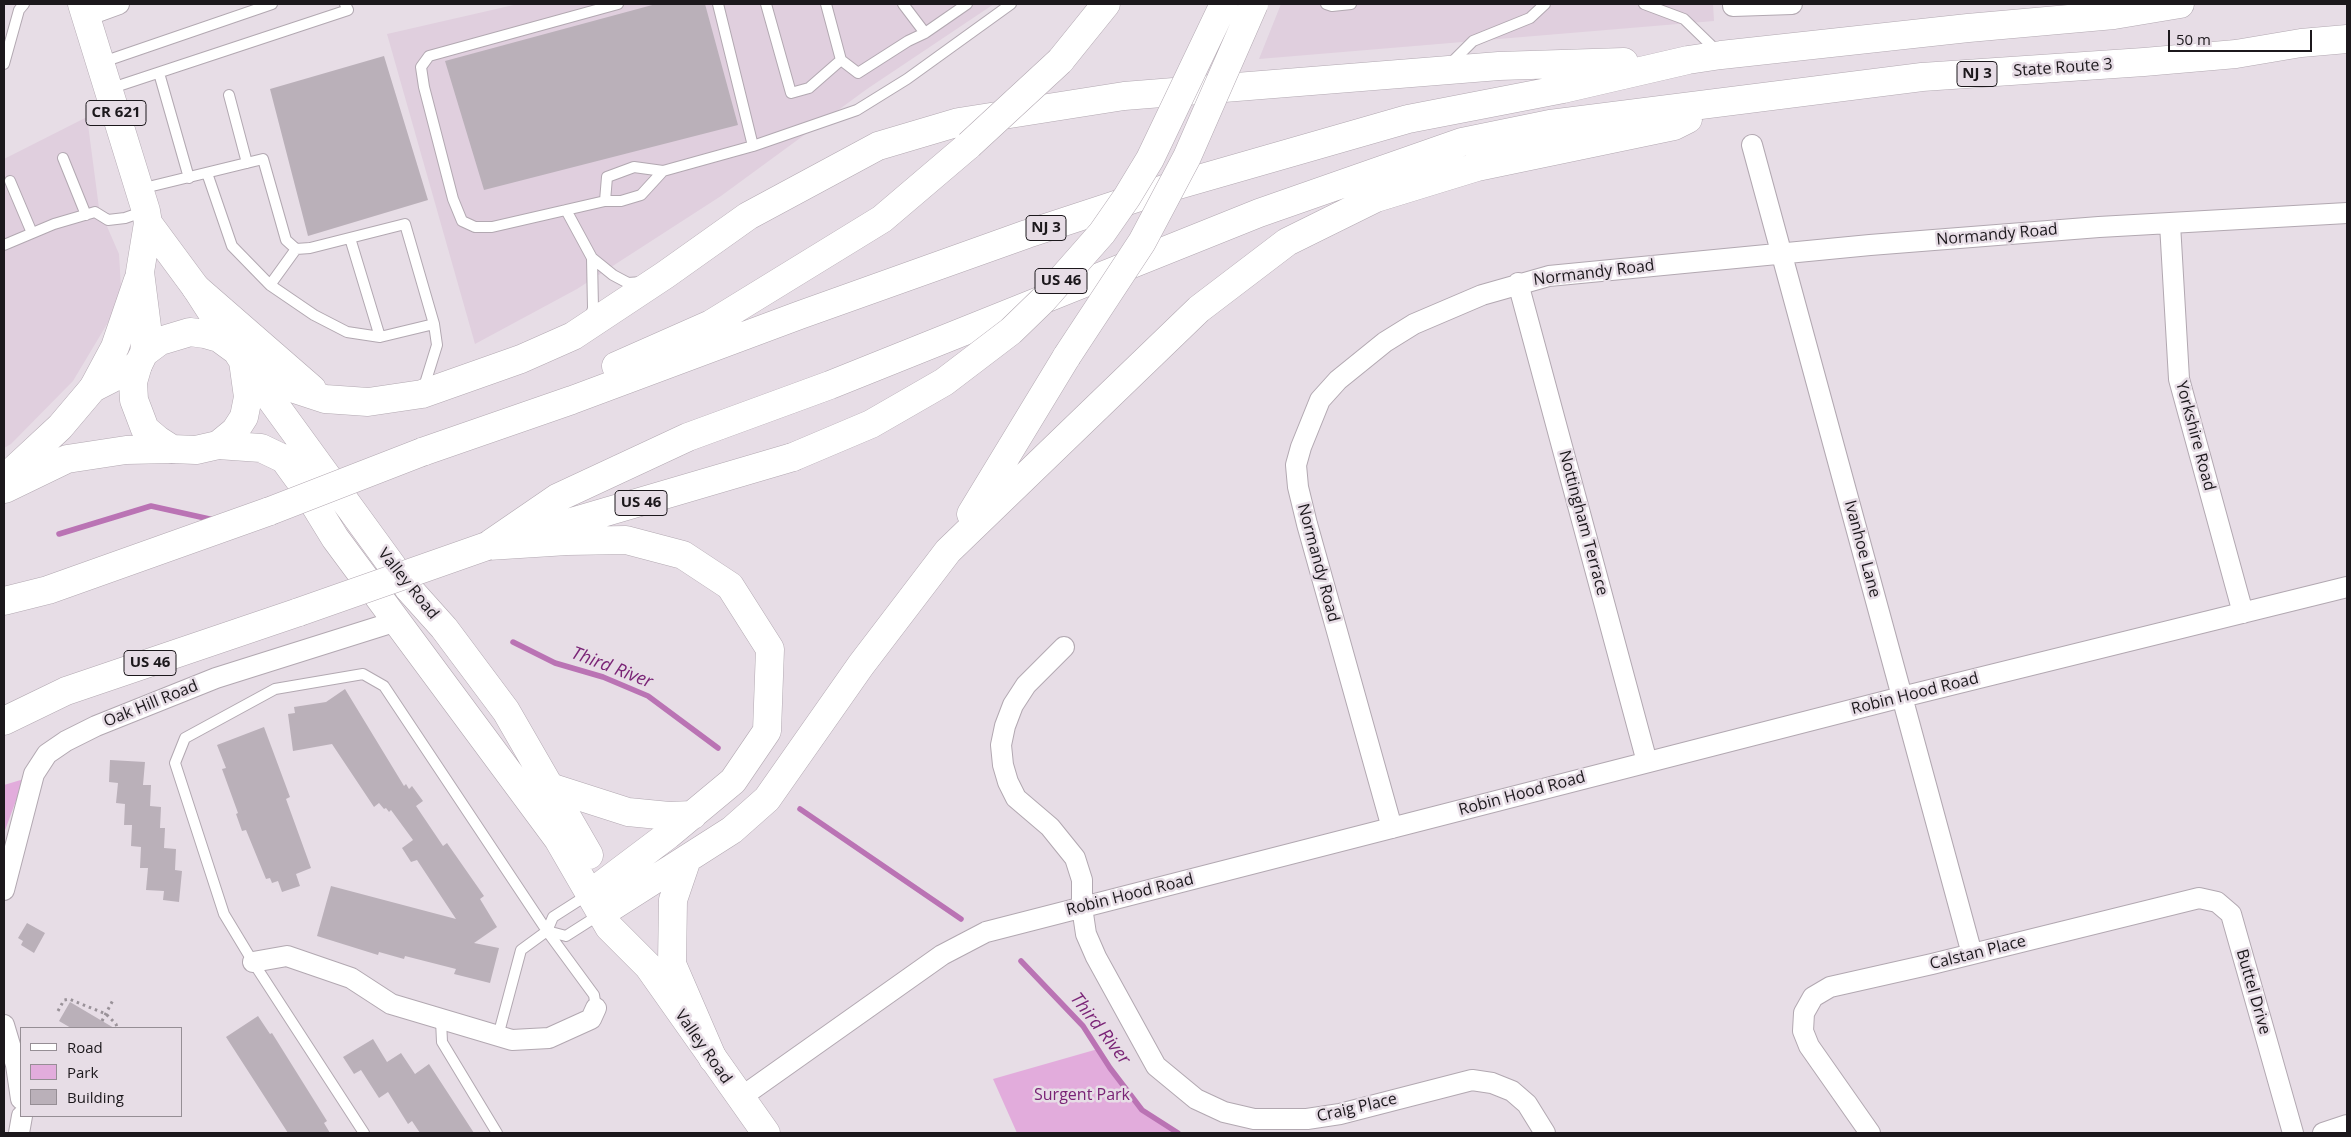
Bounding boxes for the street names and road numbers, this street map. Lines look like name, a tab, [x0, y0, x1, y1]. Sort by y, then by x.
street label: State Route 3	[2013, 55, 2113, 81]
road number: NJ 3	[1957, 62, 1997, 86]
road number: CR 621	[86, 100, 146, 126]
road number: NJ 3	[1026, 216, 1066, 240]
street label: Normandy Road	[1935, 220, 2059, 250]
street label: Normandy Road	[1532, 256, 1656, 290]
road number: US 46	[1035, 268, 1087, 294]
street label: Yorkshire Road	[2171, 379, 2219, 493]
street label: Nottingham Terrace	[1554, 448, 1612, 598]
road number: US 46	[615, 490, 667, 516]
street label: Ivanhoe Lane	[1840, 498, 1884, 600]
street label: Normandy Road	[1293, 502, 1343, 624]
street label: Valley Road	[374, 545, 442, 623]
road number: US 46	[124, 650, 176, 676]
street label: Robin Hood Road	[1849, 669, 1981, 719]
street label: Oak Hill Road	[101, 676, 201, 732]
street label: Robin Hood Road	[1457, 768, 1587, 820]
street label: Robin Hood Road	[1064, 870, 1196, 920]
street label: Calstan Place	[1928, 932, 2028, 974]
street label: Buttel Drive	[2232, 947, 2274, 1037]
street label: Valley Road	[671, 1006, 735, 1088]
street label: Craig Place	[1315, 1089, 1399, 1127]

